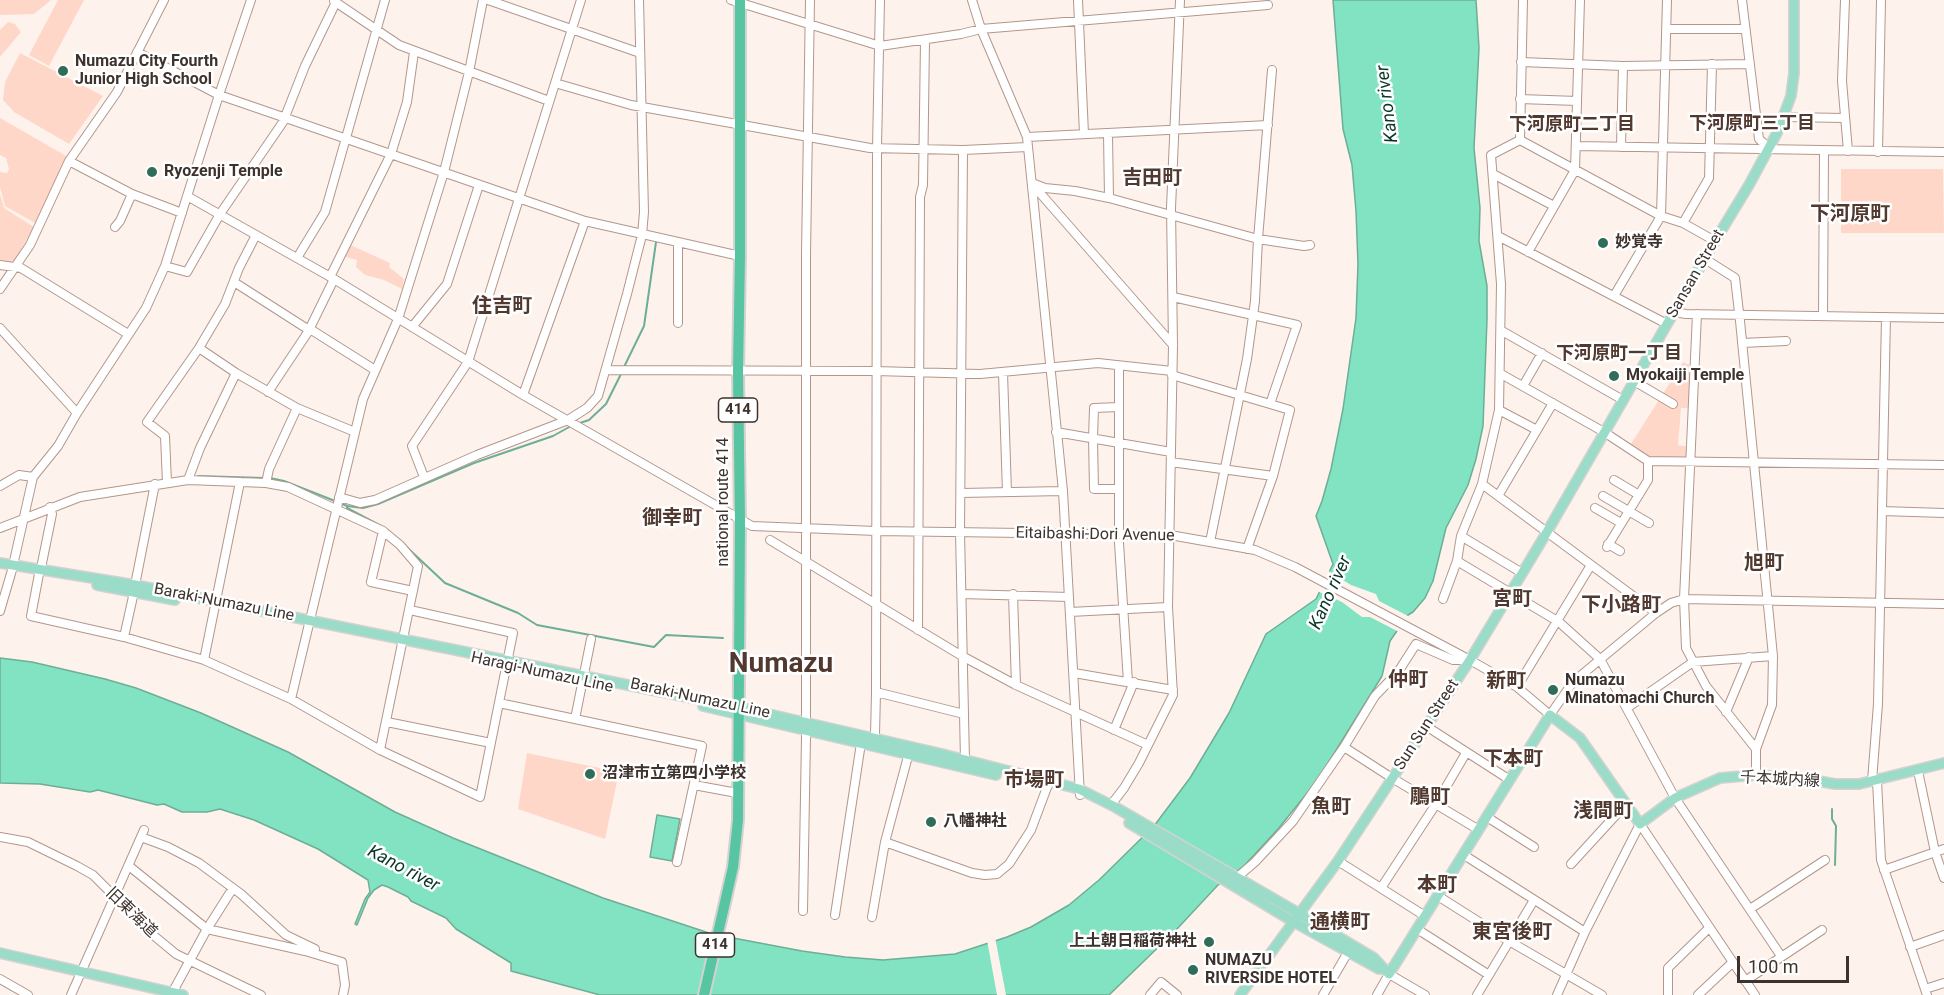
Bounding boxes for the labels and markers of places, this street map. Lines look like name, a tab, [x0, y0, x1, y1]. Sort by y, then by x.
place label: Numazu City Fourth Junior High School	[75, 52, 218, 90]
marker: Numazu City Fourth Junior High School	[56, 64, 70, 78]
place label: Ryozenji Temple	[164, 162, 283, 182]
marker: Ryozenji Temple	[145, 165, 159, 179]
place label: 妙覚寺	[1615, 233, 1663, 253]
marker: 妙覚寺	[1596, 236, 1610, 250]
place label: Myokaiji Temple	[1626, 366, 1744, 386]
marker: Myokaiji Temple	[1607, 369, 1621, 383]
place label: Numazu Minatomachi Church	[1565, 671, 1714, 709]
marker: Numazu Minatomachi Church	[1546, 683, 1560, 697]
place label: 沼津市立第四小学校	[602, 764, 746, 784]
marker: 沼津市立第四小学校	[583, 767, 597, 781]
place label: 八幡神社	[943, 812, 1007, 832]
marker: 八幡神社	[924, 815, 938, 829]
place label: 上土朝日稲荷神社	[1069, 932, 1197, 952]
marker: 上土朝日稲荷神社	[1202, 935, 1216, 949]
place label: NUMAZU RIVERSIDE HOTEL	[1205, 951, 1337, 989]
marker: NUMAZU RIVERSIDE HOTEL	[1186, 963, 1200, 977]

